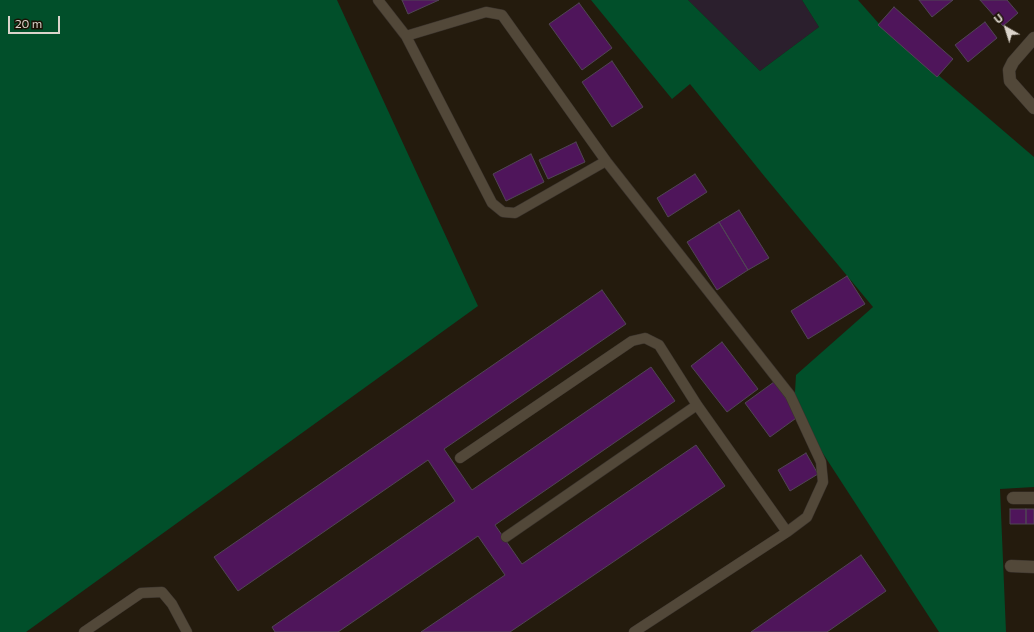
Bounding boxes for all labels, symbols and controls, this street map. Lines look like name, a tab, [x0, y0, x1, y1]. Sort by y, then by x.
scale bar	[10, 8, 62, 34]
north arrow	[986, 8, 1026, 48]
text: U	[991, 11, 1005, 26]
text: 20 m	[15, 16, 42, 30]

